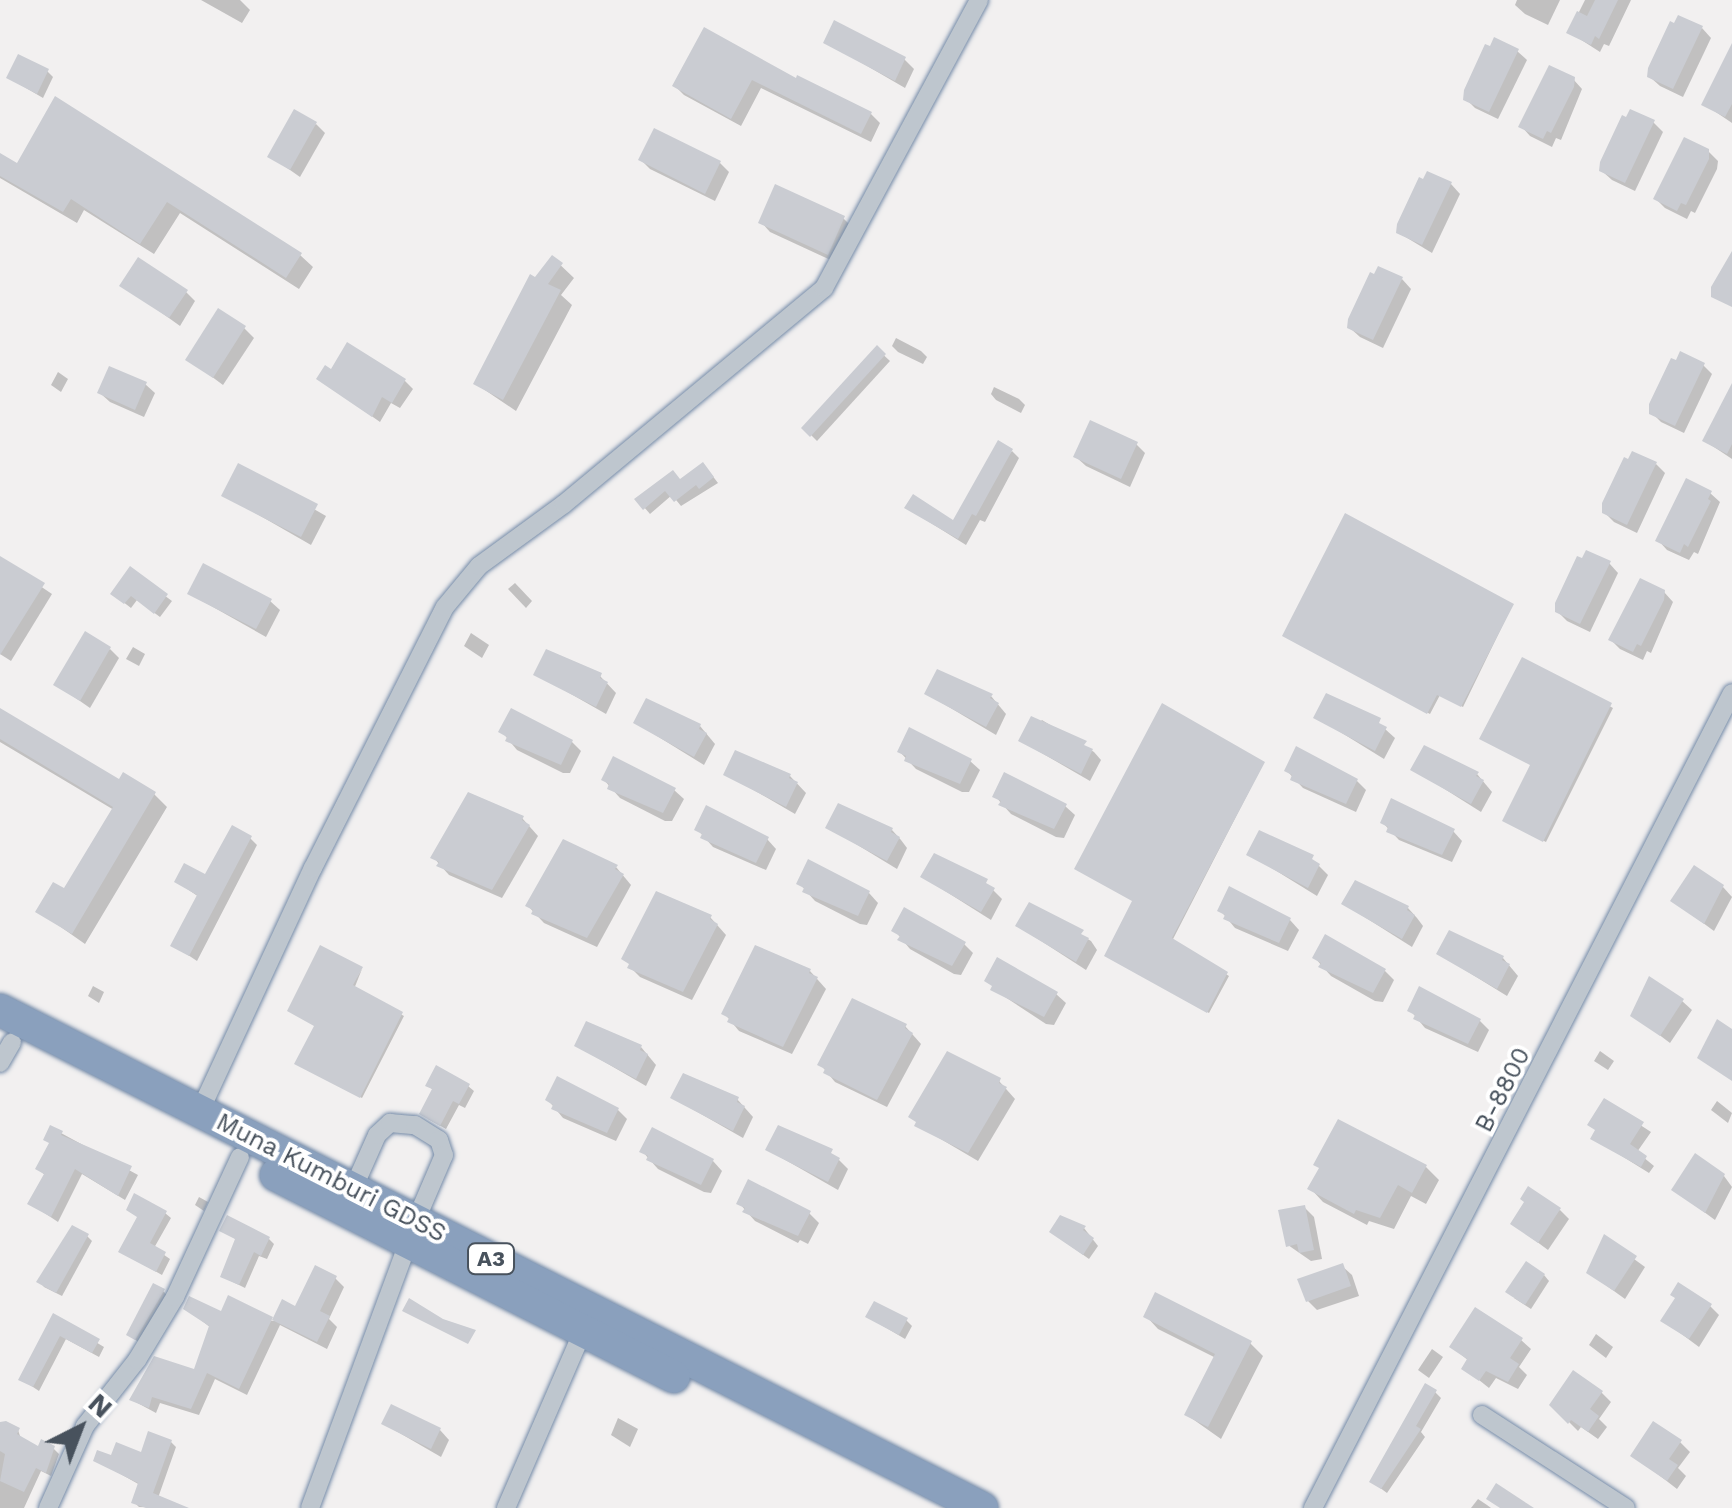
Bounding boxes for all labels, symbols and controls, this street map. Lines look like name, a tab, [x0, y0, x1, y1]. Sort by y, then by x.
street label: B-8800	[1469, 1043, 1537, 1137]
street label: Muna Kumburi GDSS	[211, 1107, 451, 1249]
road number: A3	[466, 1242, 516, 1276]
north arrow	[30, 1378, 130, 1478]
text: N	[82, 1386, 119, 1425]

